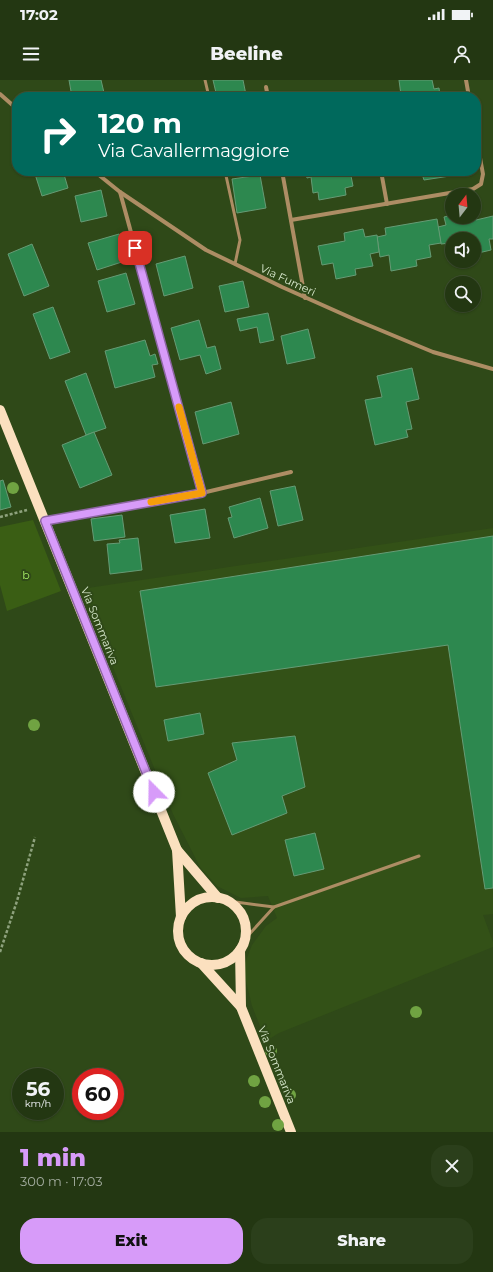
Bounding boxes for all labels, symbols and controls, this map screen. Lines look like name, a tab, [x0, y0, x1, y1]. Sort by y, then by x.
text: 17:02	[20, 5, 58, 24]
icon: menu	[20, 43, 42, 65]
text: Beeline	[210, 43, 283, 65]
icon: person	[451, 43, 473, 65]
text: 120 m	[98, 106, 182, 140]
icon: right	[32, 108, 84, 160]
text: Via Cavallermaggiore	[98, 140, 290, 162]
north arrow	[445, 188, 481, 224]
map controls	[445, 188, 481, 312]
pin	[118, 231, 152, 265]
button: sound	[445, 232, 481, 268]
icon: arrive	[124, 237, 146, 259]
street label: Via Fumeri	[258, 261, 318, 299]
button: search	[445, 276, 481, 312]
park label: b	[22, 568, 30, 582]
street label: Via Sommariva	[78, 585, 122, 667]
position arrow	[133, 771, 175, 813]
street label: Via Sommariva	[255, 1024, 299, 1106]
speed limit sign: 60	[72, 1068, 124, 1120]
text: 56	[26, 1077, 50, 1101]
text: km/h	[25, 1097, 51, 1110]
text: 1 min	[20, 1143, 86, 1172]
button: close	[431, 1145, 473, 1187]
text: 300 m · 17:03	[20, 1173, 103, 1189]
button: Exit	[20, 1218, 243, 1264]
button: Share	[251, 1218, 473, 1264]

